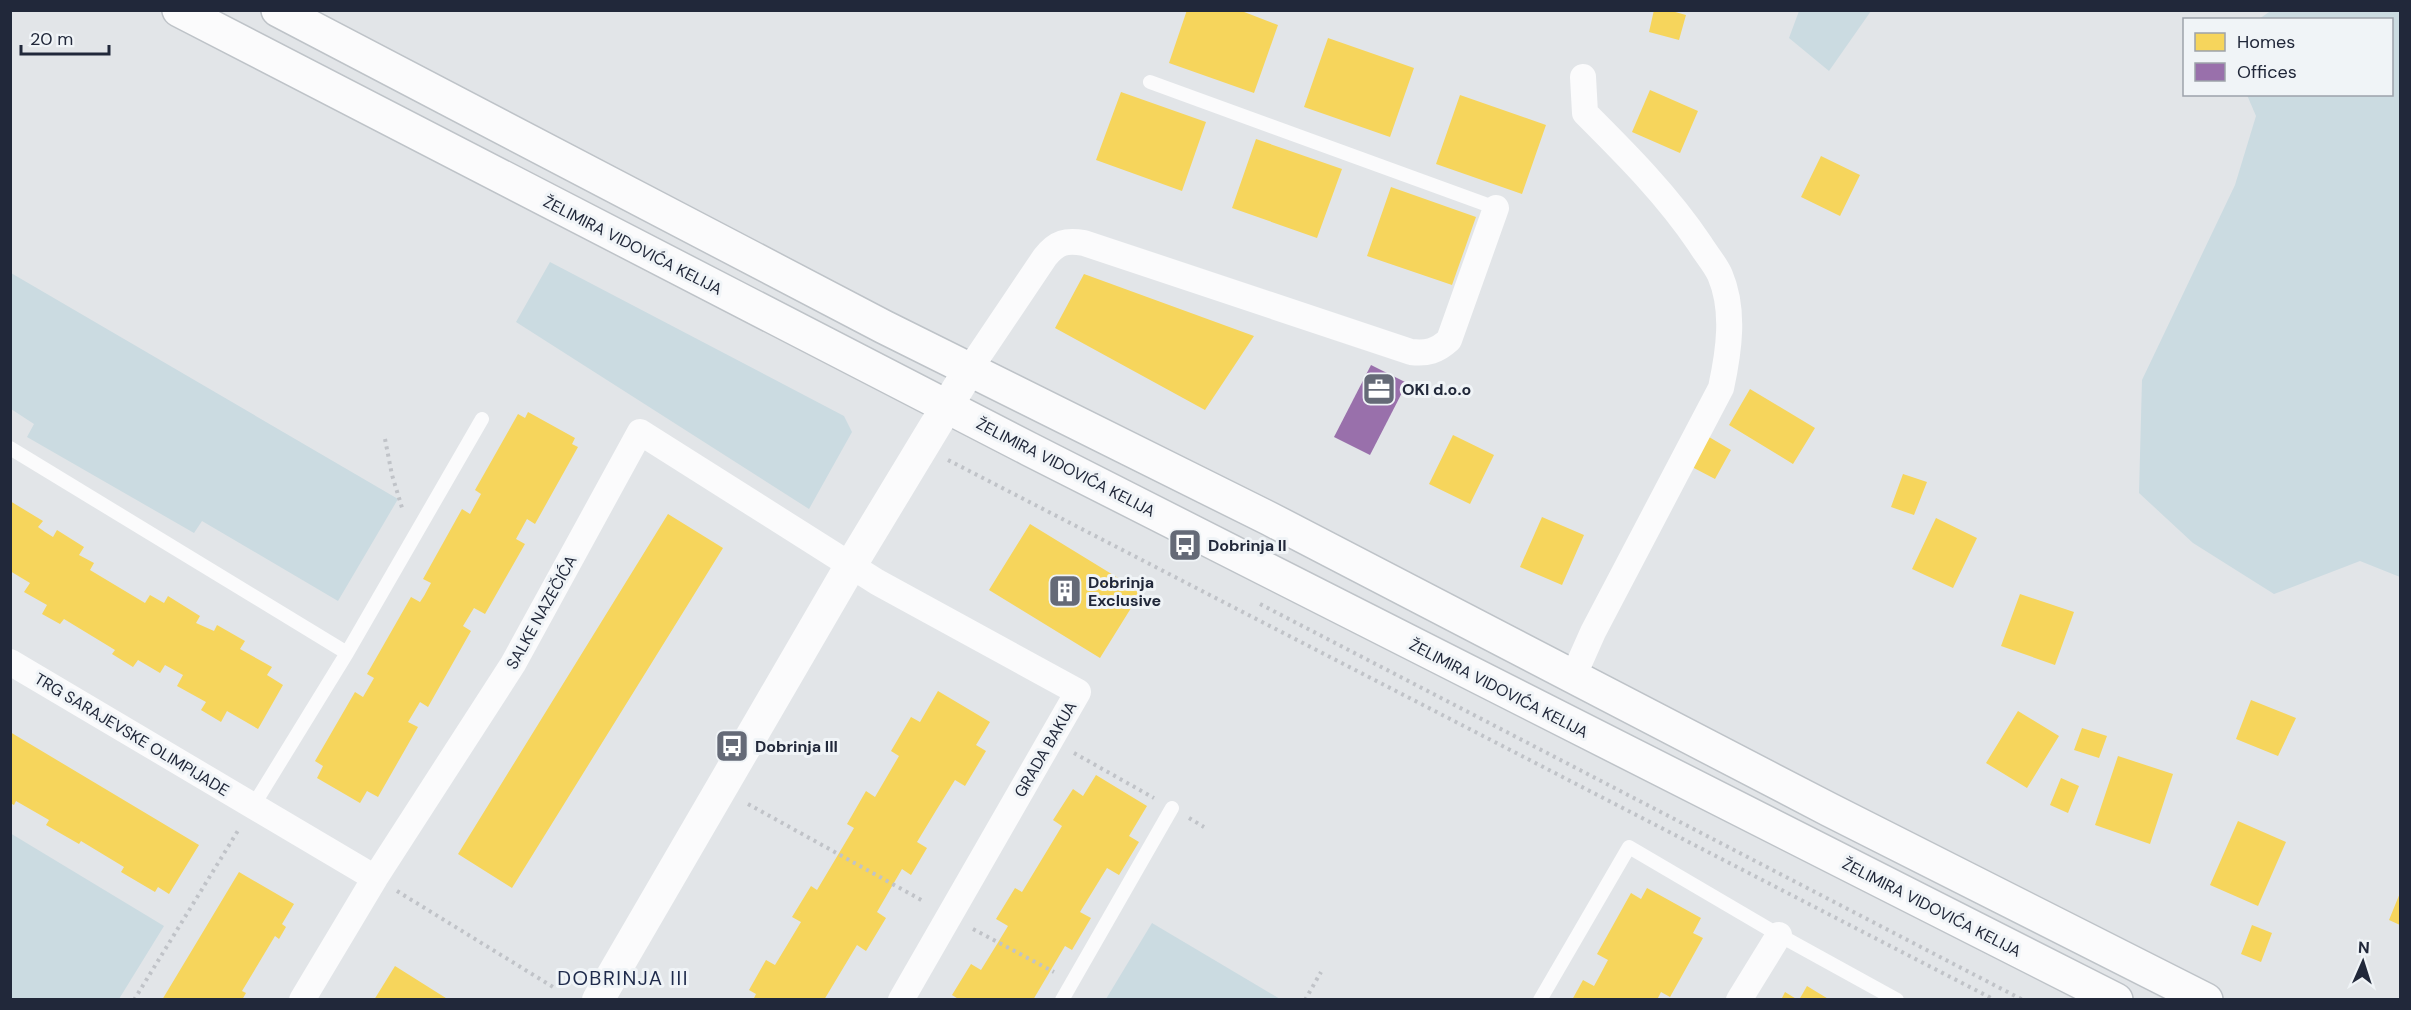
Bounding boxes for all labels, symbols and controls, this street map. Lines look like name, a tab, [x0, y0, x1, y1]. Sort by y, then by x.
scale bar	[21, 18, 110, 56]
legend	[2183, 18, 2393, 96]
text: 20 m	[30, 27, 73, 51]
text: Homes	[2237, 30, 2295, 54]
text: Offices	[2237, 60, 2297, 84]
street label: ŽELIMIRA VIDOVIĆA KELIJA	[540, 191, 726, 300]
office icon: OKI d.o.o	[1361, 371, 1397, 407]
place label: OKI d.o.o	[1402, 379, 1471, 400]
street label: ŽELIMIRA VIDOVIĆA KELIJA	[973, 413, 1159, 522]
bus stop icon: Dobrinja II	[1167, 527, 1203, 563]
place label: Dobrinja II	[1208, 535, 1287, 556]
street label: SALKE NAZEČIĆA	[501, 551, 582, 673]
place label: Dobrinja Exclusive	[1088, 572, 1161, 611]
building icon: Dobrinja Exclusive	[1047, 573, 1083, 609]
street label: ŽELIMIRA VIDOVIĆA KELIJA	[1406, 634, 1592, 743]
street label: TRG SARAJEVSKE OLIMPIJADE	[31, 668, 233, 801]
street label: GRADA BAKUA	[1009, 697, 1082, 801]
bus stop icon: Dobrinja III	[714, 728, 750, 764]
place label: Dobrinja III	[755, 736, 838, 757]
street label: ŽELIMIRA VIDOVIĆA KELIJA	[1839, 853, 2025, 962]
north arrow	[2333, 932, 2393, 992]
text: N	[2357, 937, 2370, 958]
district label: DOBRINJA III	[557, 965, 689, 991]

